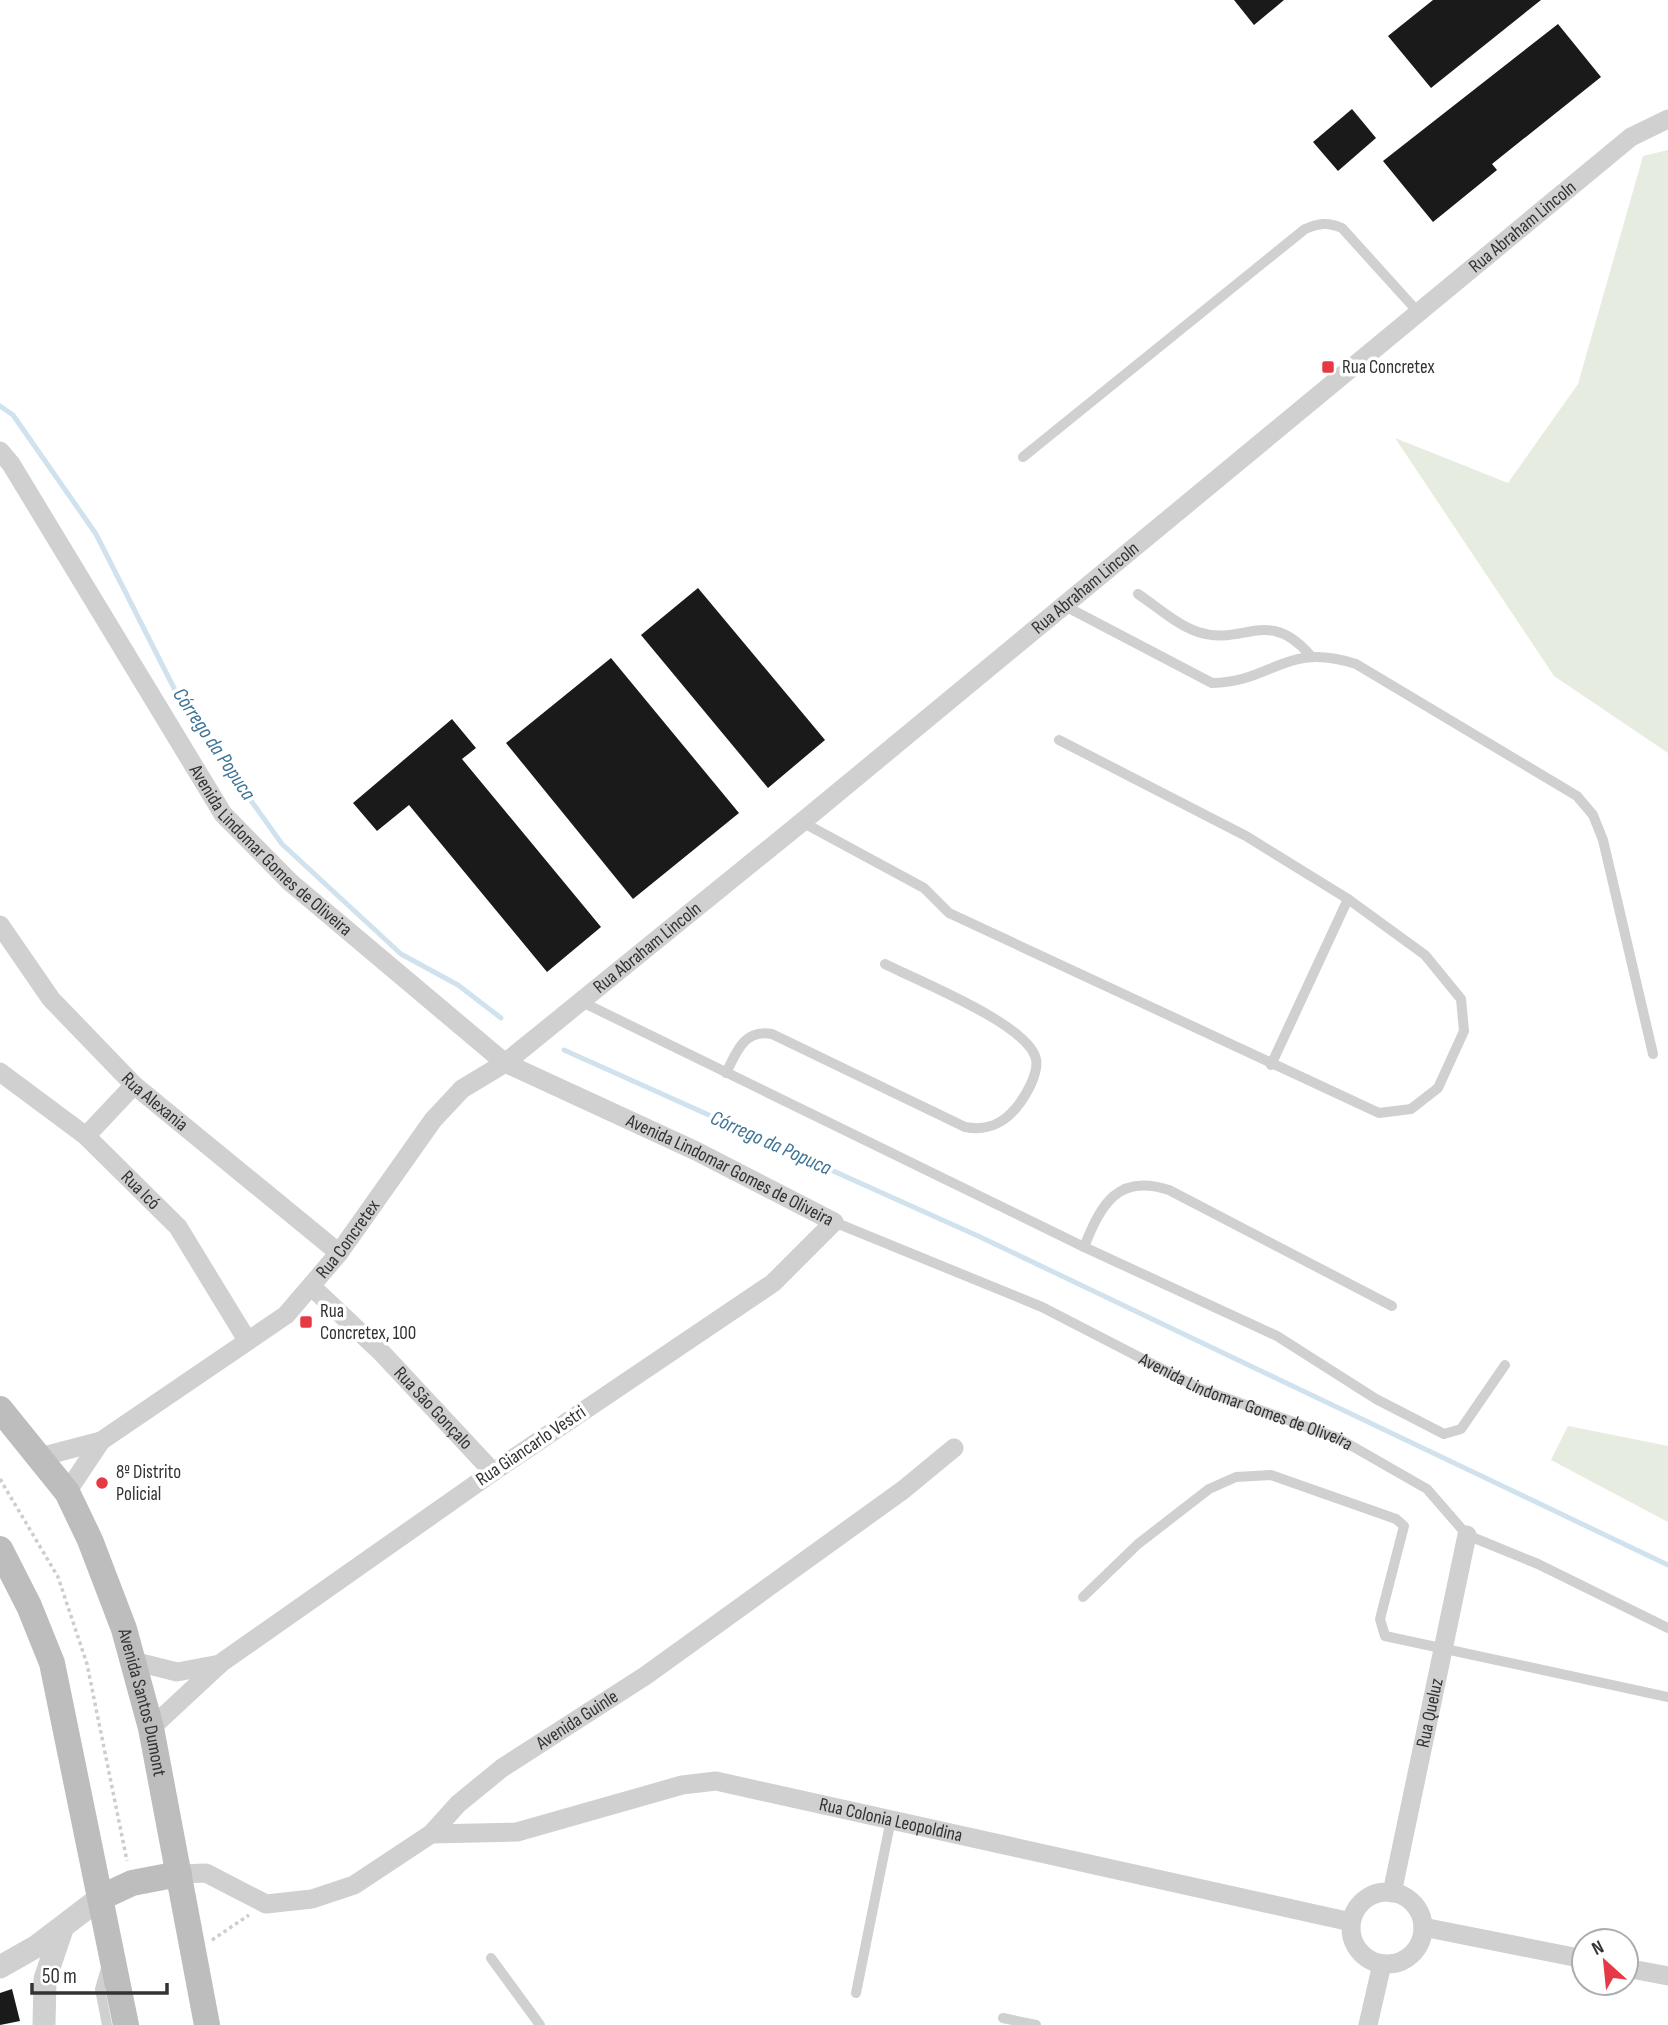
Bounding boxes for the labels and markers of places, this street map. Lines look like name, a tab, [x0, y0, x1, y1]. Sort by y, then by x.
place label: Rua Concretex	[1342, 356, 1435, 379]
marker: Rua Concretex	[1320, 359, 1336, 375]
place label: Rua Concretex, 100	[320, 1300, 416, 1345]
marker: Rua Concretex, 100	[298, 1314, 314, 1330]
place label: 8º Distrito Policial	[116, 1461, 181, 1506]
marker: 8º Distrito Policial	[94, 1475, 110, 1491]

